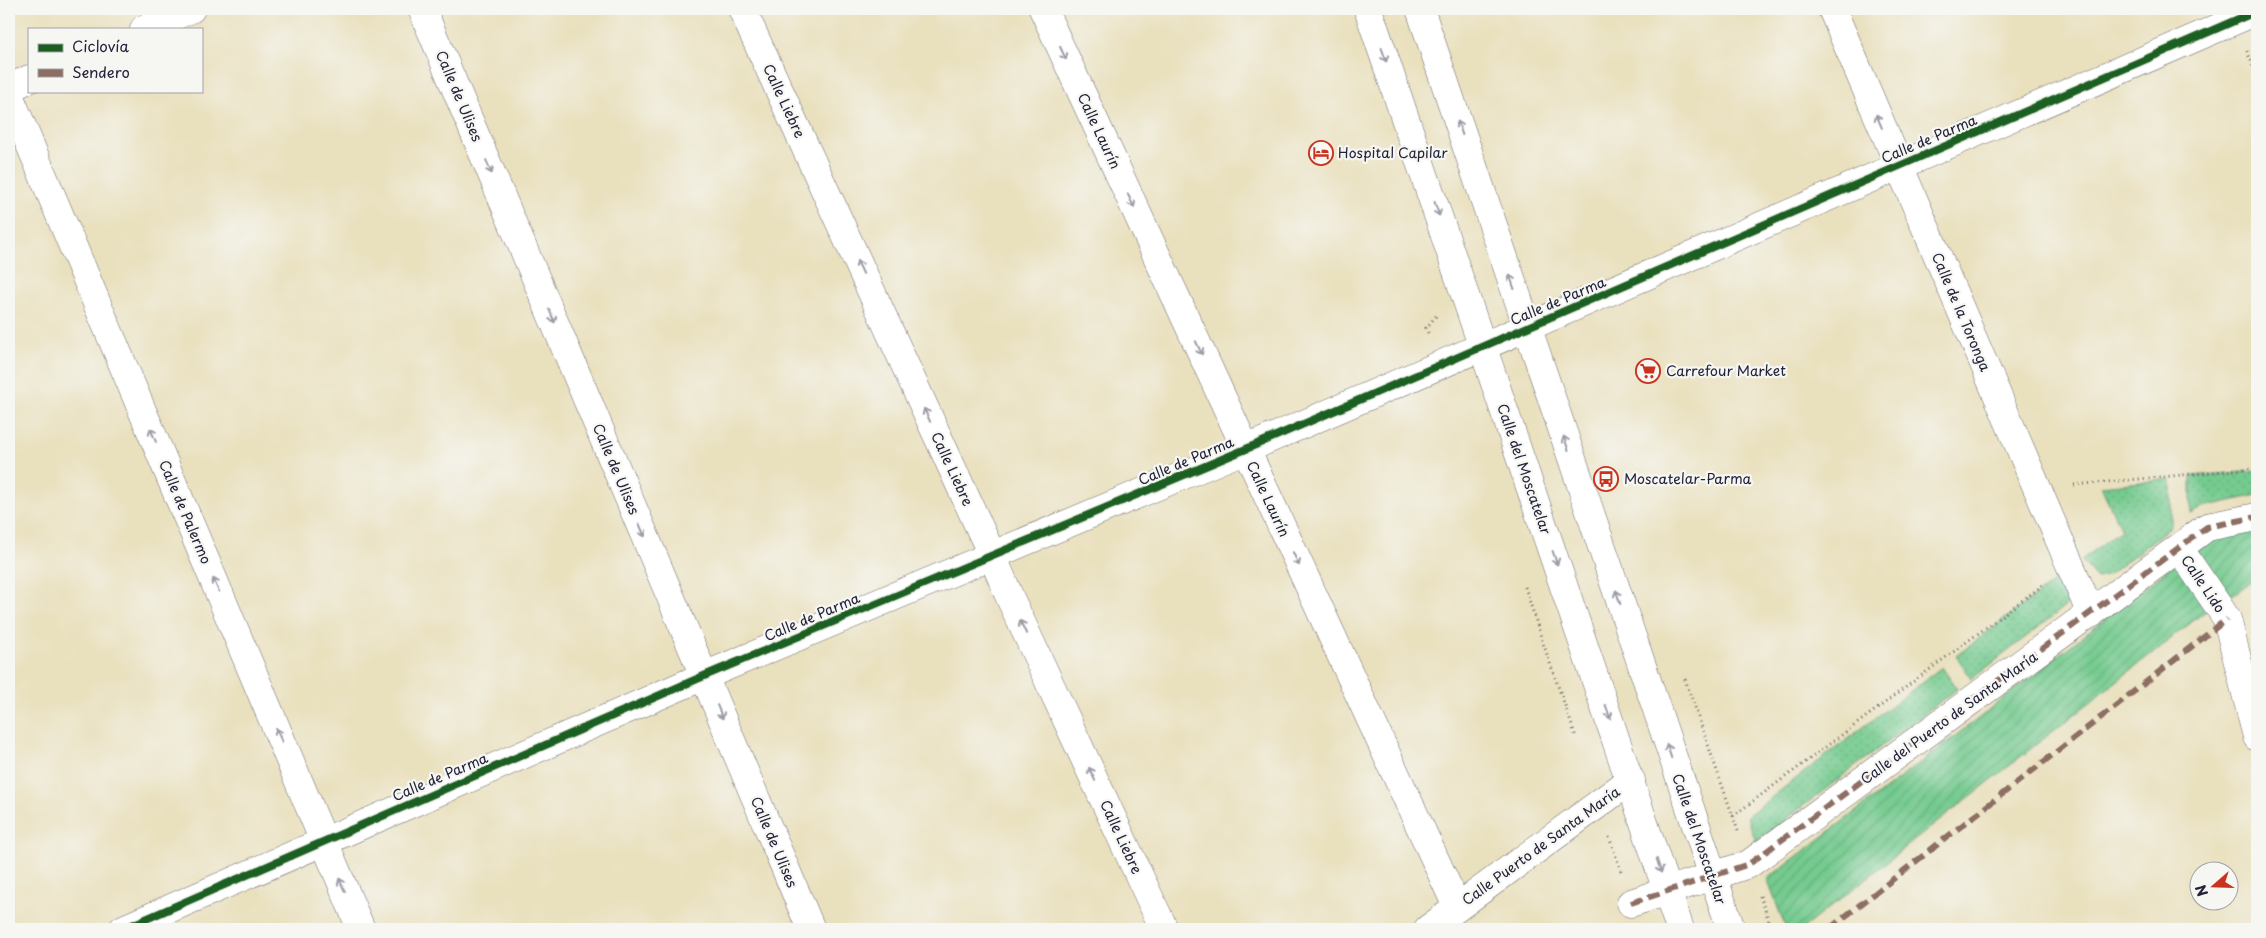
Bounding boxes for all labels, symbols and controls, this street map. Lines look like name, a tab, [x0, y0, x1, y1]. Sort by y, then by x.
legend	[28, 28, 202, 92]
text: Ciclovía	[72, 34, 130, 57]
one-way arrow	[1059, 45, 1069, 60]
street label: Calle de Ulises	[431, 47, 488, 145]
one-way arrow	[1380, 47, 1389, 62]
text: Sendero	[72, 60, 130, 83]
street label: Calle Liebre	[758, 60, 811, 142]
street label: Calle Laurín	[1073, 89, 1126, 172]
street label: Calle de Parma	[1878, 109, 1981, 168]
one-way arrow	[1873, 114, 1882, 129]
one-way arrow	[1455, 121, 1464, 136]
hotel icon: Hospital Capilar	[1308, 140, 1334, 166]
place label: Hospital Capilar	[1338, 142, 1448, 163]
one-way arrow	[485, 159, 494, 174]
one-way arrow	[1127, 193, 1137, 208]
one-way arrow	[1433, 200, 1442, 216]
street label: Calle de la Toronga	[1927, 249, 1996, 375]
one-way arrow	[855, 260, 864, 275]
street label: Calle de Parma	[1507, 271, 1610, 330]
one-way arrow	[1507, 275, 1516, 290]
one-way arrow	[548, 308, 557, 323]
one-way arrow	[1195, 340, 1204, 355]
supermarket icon: Carrefour Market	[1635, 358, 1661, 384]
place label: Carrefour Market	[1666, 360, 1786, 381]
street label: Calle del Moscatelar	[1492, 401, 1557, 538]
one-way arrow	[922, 408, 932, 423]
street label: Calle de Ulises	[588, 420, 645, 518]
one-way arrow	[147, 428, 157, 443]
street label: Calle Liebre	[926, 428, 979, 510]
street label: Calle de Parma	[1135, 431, 1238, 490]
one-way arrow	[1561, 435, 1570, 451]
street label: Calle de Palermo	[154, 456, 217, 567]
street label: Calle Laurín	[1242, 457, 1295, 540]
bus stop icon: Moscatelar-Parma	[1593, 466, 1619, 492]
place label: Moscatelar-Parma	[1624, 468, 1752, 489]
one-way arrow	[638, 522, 648, 537]
one-way arrow	[1551, 550, 1560, 565]
street label: Calle Lido	[2176, 551, 2231, 617]
one-way arrow	[1292, 552, 1302, 567]
one-way arrow	[210, 578, 220, 593]
street label: Calle de Parma	[761, 587, 864, 646]
one-way arrow	[1613, 589, 1622, 605]
one-way arrow	[1018, 619, 1028, 634]
street label: Calle del Puerto de Santa María	[1856, 646, 2042, 789]
one-way arrow	[715, 704, 725, 719]
one-way arrow	[1603, 704, 1613, 720]
one-way arrow	[273, 728, 283, 743]
one-way arrow	[1664, 743, 1674, 759]
street label: Calle de Parma	[389, 747, 492, 806]
one-way arrow	[1086, 767, 1096, 782]
street label: Calle del Moscatelar	[1667, 771, 1732, 908]
street label: Calle Puerto de Santa María	[1457, 781, 1624, 910]
street label: Calle de Ulises	[746, 793, 803, 891]
street label: Calle Liebre	[1095, 796, 1148, 878]
one-way arrow	[1654, 858, 1664, 874]
north arrow	[2188, 860, 2238, 910]
one-way arrow	[336, 877, 345, 892]
text: N	[2190, 882, 2213, 899]

